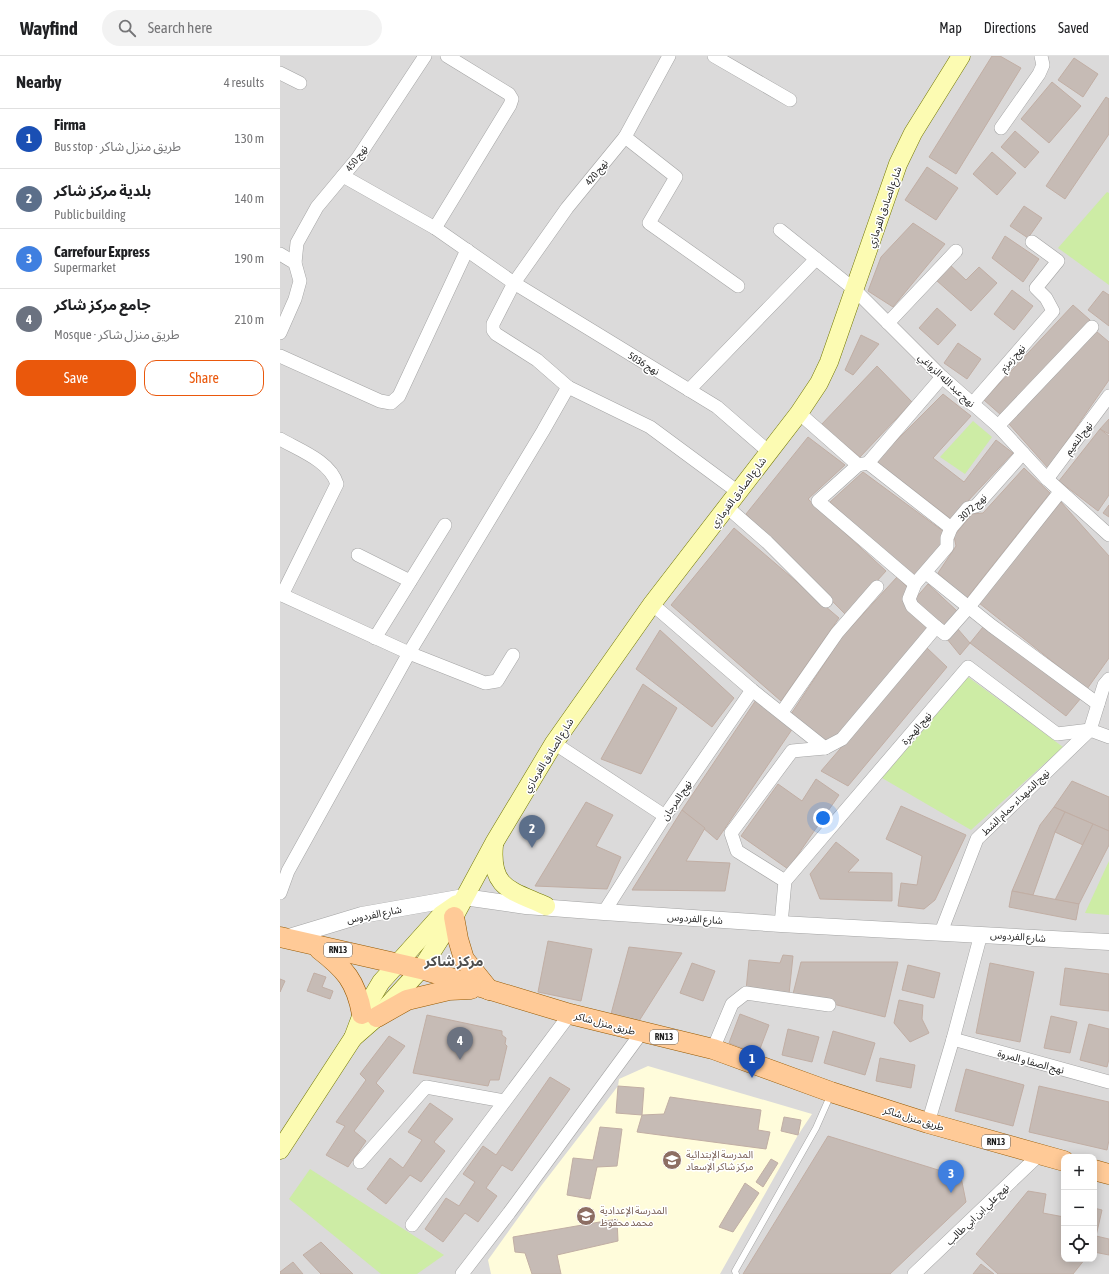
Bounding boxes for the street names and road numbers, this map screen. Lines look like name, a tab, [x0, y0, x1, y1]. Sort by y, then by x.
street label: نهج 450	[343, 143, 371, 175]
street label: نهج 420	[583, 157, 612, 189]
street label: شارع الصادق القرمازي	[865, 165, 906, 250]
street label: نهج زمزم	[998, 342, 1030, 376]
street label: نهج 5036	[625, 350, 662, 379]
street label: نهج عبد الله الزواغي	[915, 351, 977, 411]
street label: نهج النعيم	[1062, 419, 1096, 458]
street label: شارع الصادق القرمازي	[708, 455, 770, 531]
street label: نهج 3072	[956, 491, 990, 525]
street label: نهج الهجرة	[899, 710, 935, 748]
street label: شارع الصادق القرمازي	[521, 716, 578, 795]
street label: نهج الشهداء حمام الشط	[979, 767, 1054, 840]
street label: نهج المرجان	[659, 778, 696, 823]
street label: شارع الفردوس	[346, 904, 403, 927]
street label: شارع الفردوس	[667, 911, 723, 928]
street label: شارع الفردوس	[990, 929, 1046, 946]
road number: RN13	[324, 943, 352, 957]
street label: طريق منزل شاكر	[572, 1010, 637, 1038]
road number: RN13	[650, 1030, 678, 1044]
street label: نهج الصفا و المروة	[996, 1047, 1066, 1078]
street label: طريق منزل شاكر	[881, 1104, 946, 1134]
road number: RN13	[982, 1135, 1010, 1149]
street label: نهج علي ابن ابي طالب	[944, 1181, 1013, 1249]

